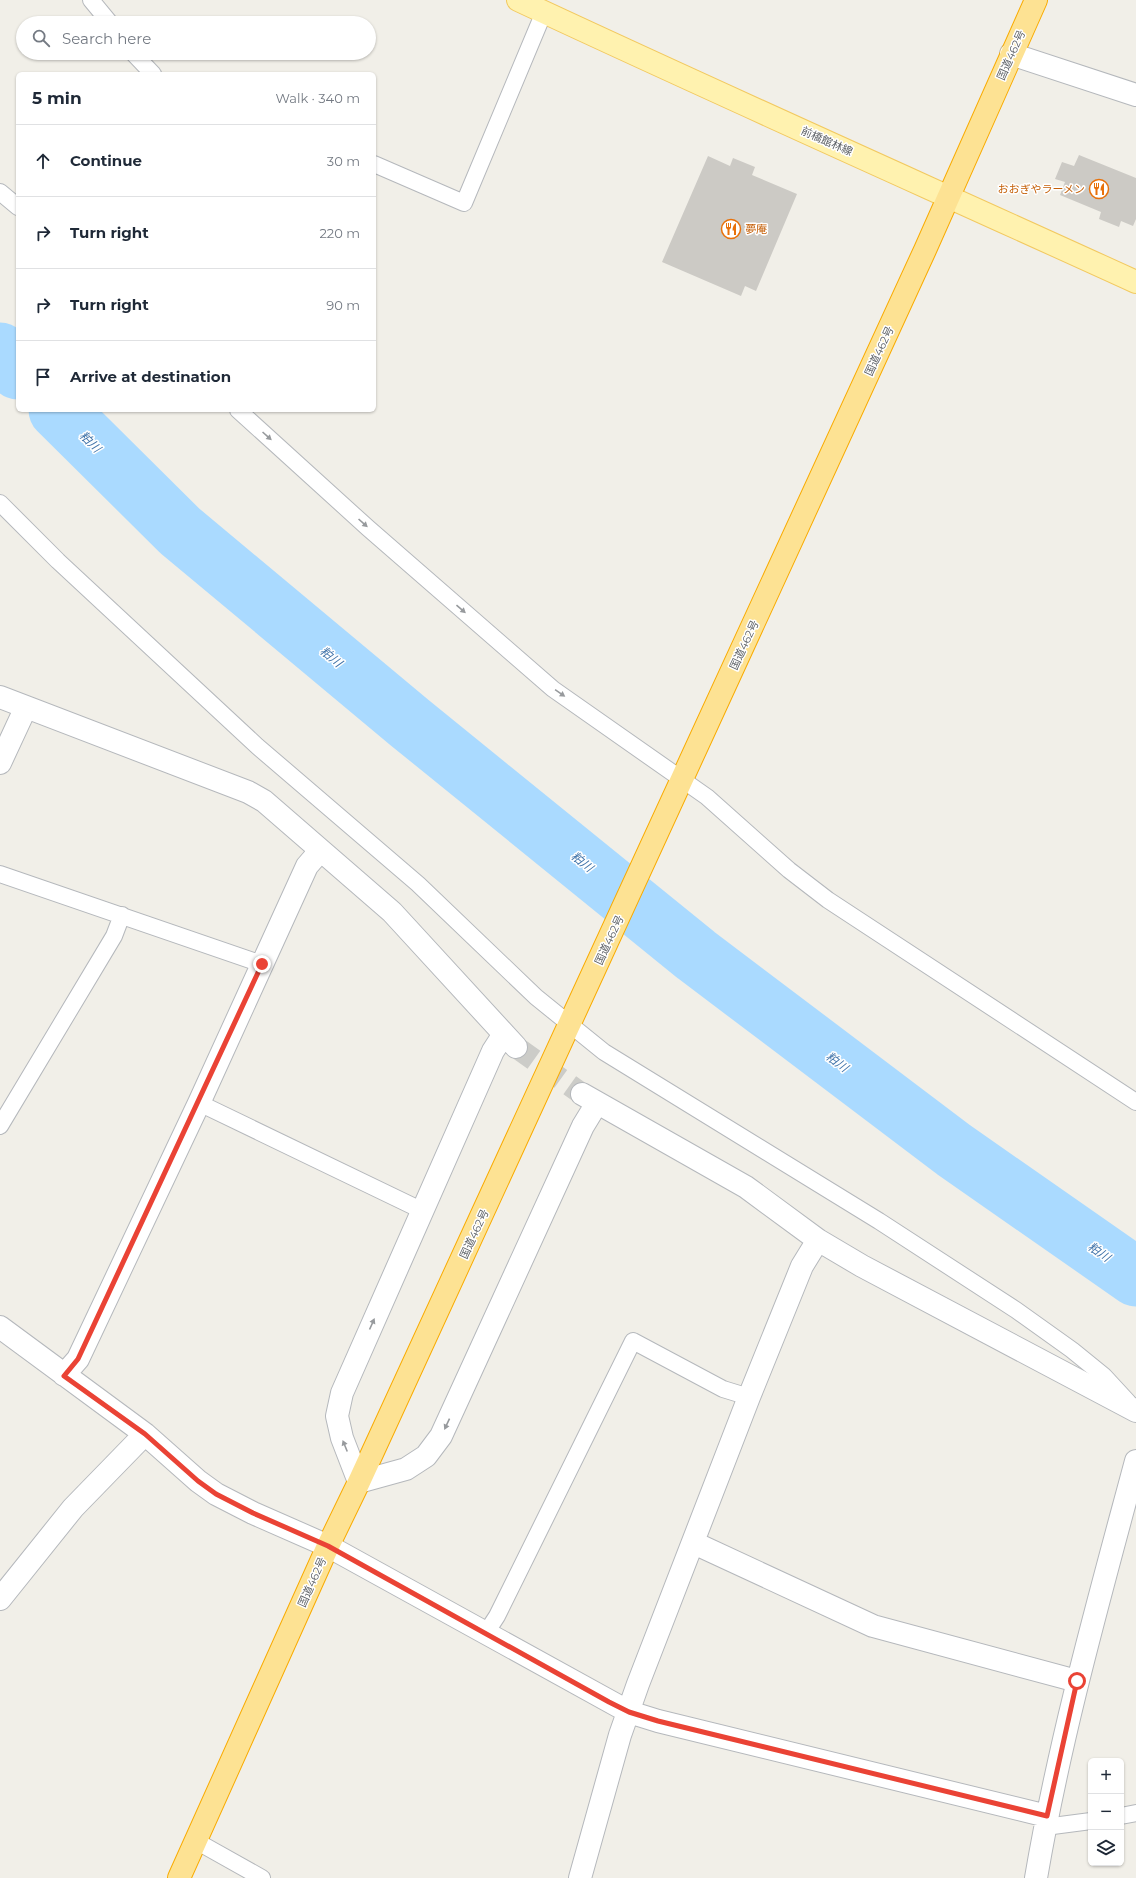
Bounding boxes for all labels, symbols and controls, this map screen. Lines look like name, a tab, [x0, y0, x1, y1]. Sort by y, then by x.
search box	[16, 16, 376, 60]
icon: search	[30, 27, 52, 49]
street label: 国道462号	[994, 28, 1028, 82]
text: Search here	[62, 29, 151, 48]
text: 5 min	[32, 88, 82, 108]
text: Walk · 340 m	[276, 90, 360, 106]
street label: 前橋館林線	[799, 123, 855, 159]
icon: ahead	[32, 150, 54, 172]
text: Continue	[70, 151, 142, 170]
text: 30 m	[327, 153, 360, 169]
restaurant icon: おおぎやラーメン	[1088, 178, 1110, 200]
place label: おおぎやラーメン	[997, 182, 1085, 196]
restaurant icon: 夢庵	[720, 218, 742, 240]
icon: right	[32, 222, 54, 244]
place label: 夢庵	[745, 222, 767, 236]
text: Turn right	[70, 223, 149, 242]
text: 220 m	[319, 225, 360, 241]
icon: right	[32, 294, 54, 316]
text: Turn right	[70, 295, 149, 314]
text: 90 m	[326, 297, 360, 313]
street label: 国道462号	[861, 324, 897, 378]
icon: arrive	[32, 366, 54, 388]
text: Arrive at destination	[70, 367, 231, 386]
water label: 粕川	[77, 428, 106, 457]
one-way arrow	[262, 431, 271, 440]
one-way arrow	[358, 519, 368, 528]
one-way arrow	[456, 604, 466, 613]
street label: 国道462号	[726, 618, 762, 672]
water label: 粕川	[317, 643, 347, 671]
one-way arrow	[554, 689, 565, 697]
water label: 粕川	[568, 848, 598, 876]
street label: 国道462号	[591, 913, 627, 967]
route end	[253, 955, 271, 973]
water label: 粕川	[823, 1048, 853, 1076]
street label: 国道462号	[456, 1207, 492, 1261]
water label: 粕川	[1085, 1239, 1115, 1266]
one-way arrow	[369, 1319, 375, 1330]
one-way arrow	[444, 1418, 450, 1430]
one-way arrow	[342, 1440, 348, 1451]
street label: 国道462号	[295, 1555, 329, 1609]
route start	[1068, 1672, 1086, 1690]
map controls	[1088, 1758, 1124, 1866]
button: +	[1088, 1758, 1124, 1794]
button: −	[1088, 1794, 1124, 1830]
button: layers	[1088, 1830, 1124, 1866]

